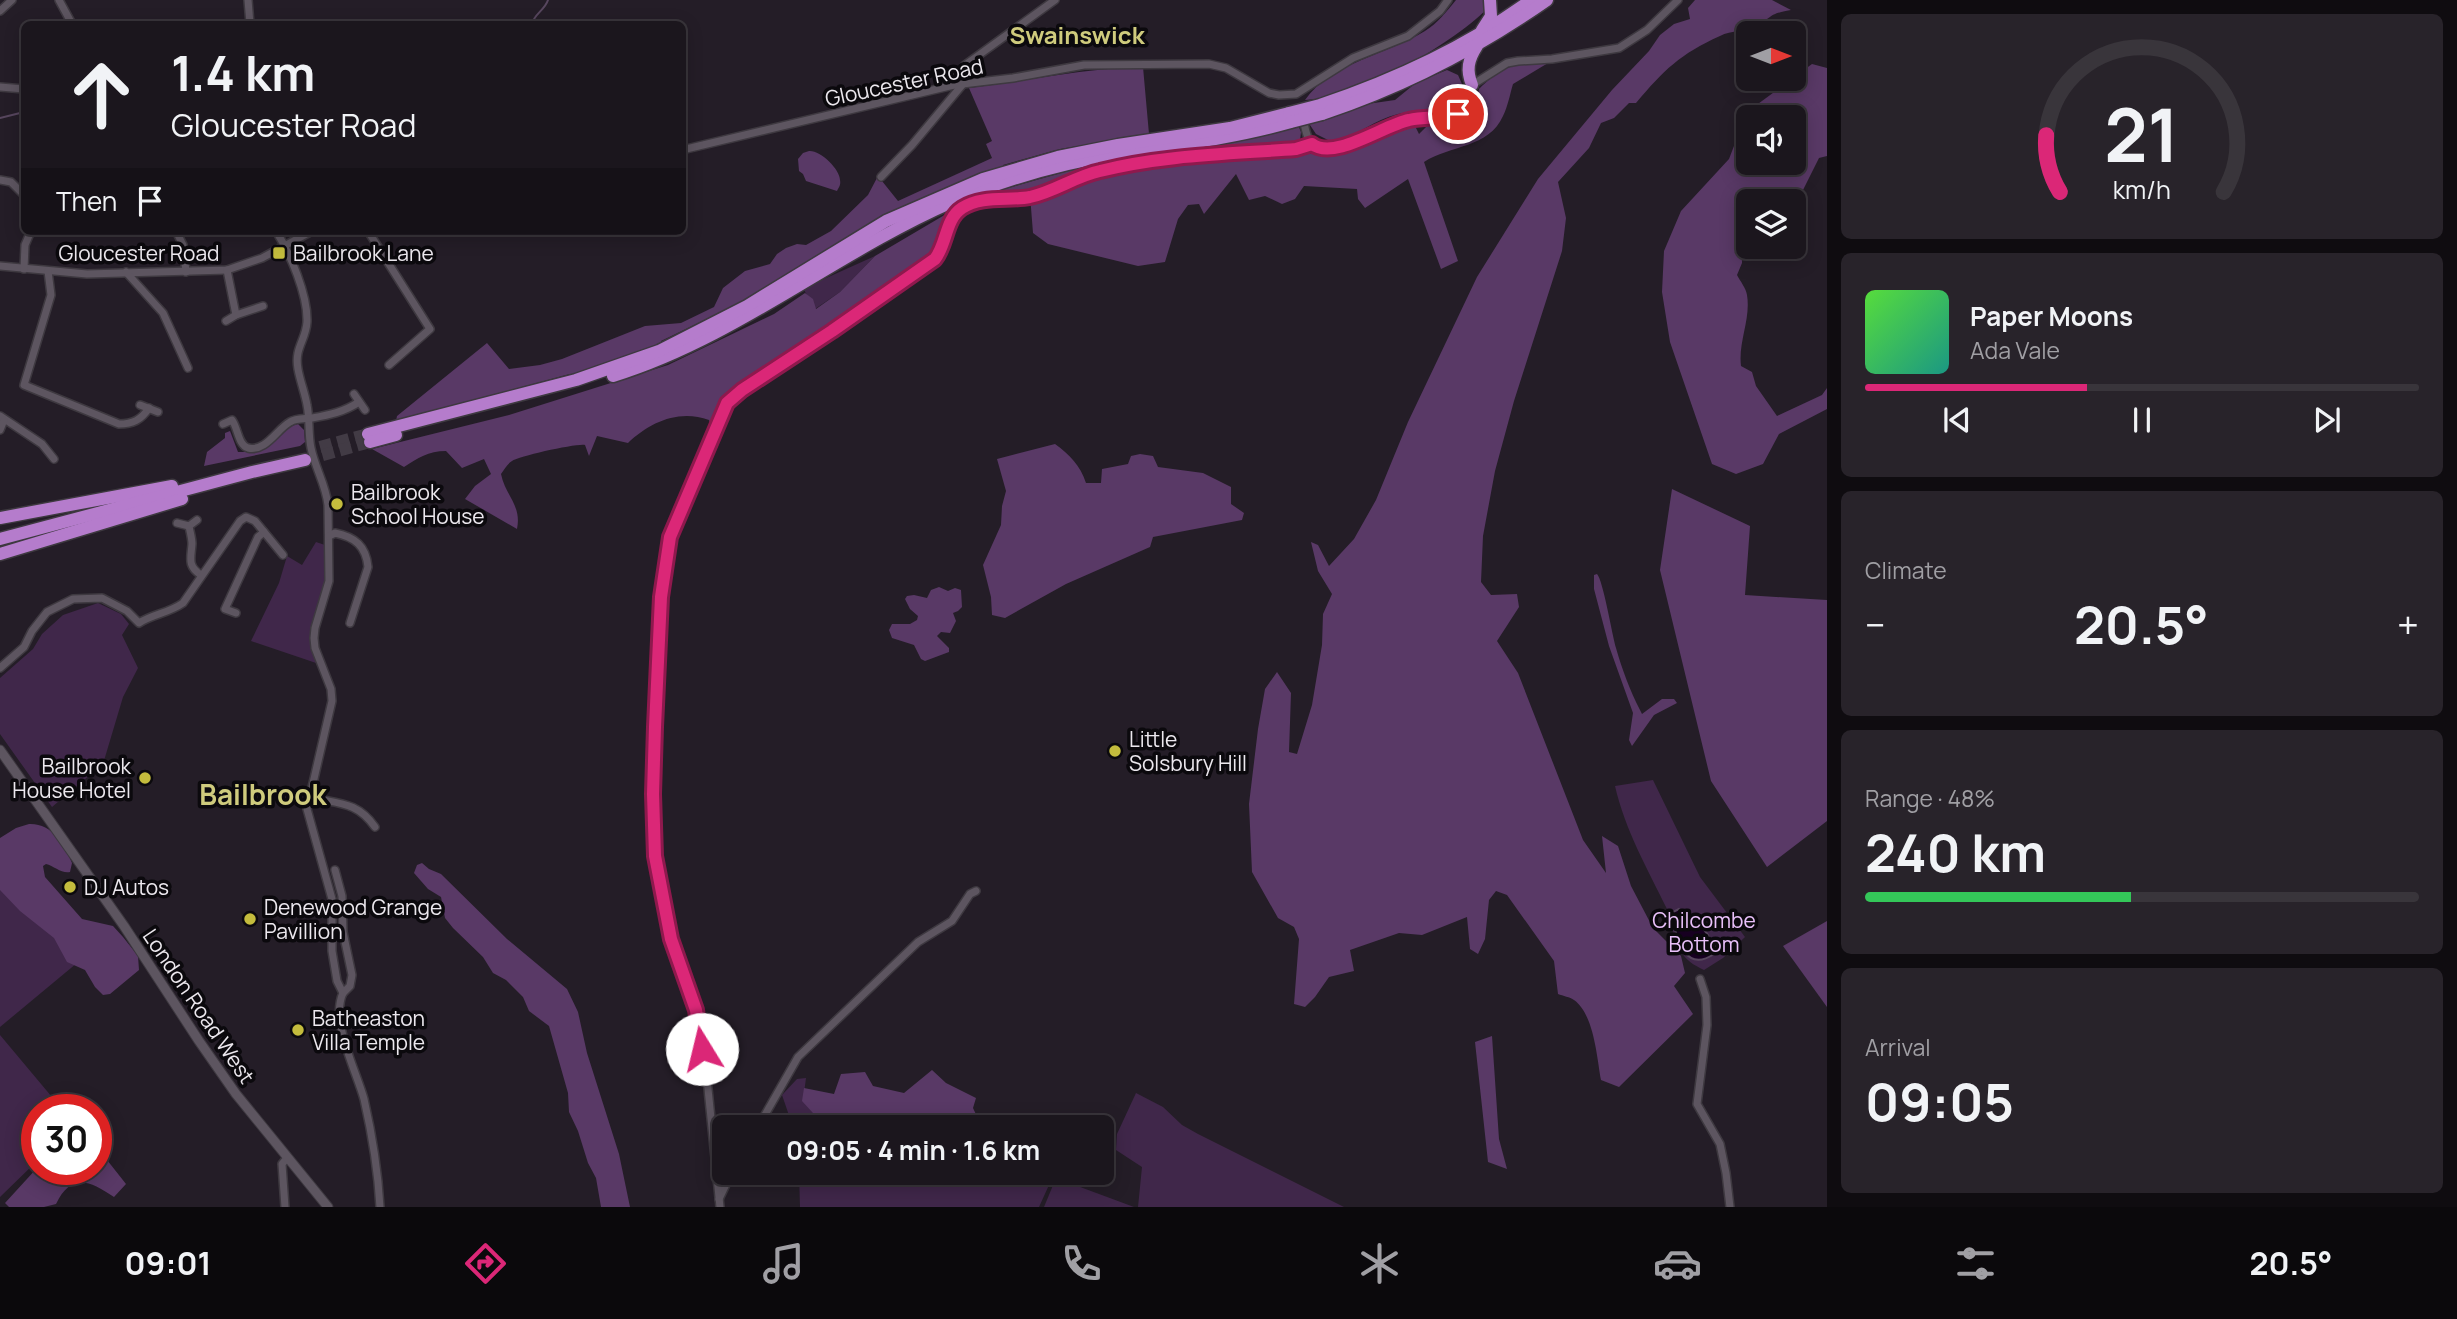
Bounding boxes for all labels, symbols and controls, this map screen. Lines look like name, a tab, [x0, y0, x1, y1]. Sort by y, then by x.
district label: Swainswick	[1009, 18, 1146, 51]
north arrow	[1736, 21, 1806, 91]
map controls	[1736, 21, 1806, 259]
text: 1.4 km	[171, 39, 315, 106]
icon: ahead	[56, 49, 147, 140]
street label: Gloucester Road	[822, 52, 986, 112]
pin	[1428, 84, 1488, 144]
text: 21	[2104, 85, 2180, 185]
icon: arrive	[1439, 95, 1477, 133]
text: Gloucester Road	[171, 103, 416, 147]
button: sound	[1736, 105, 1806, 175]
text: km/h	[2113, 172, 2171, 207]
icon: arrive	[131, 182, 169, 220]
text: Then	[56, 183, 117, 219]
button: layers	[1736, 189, 1806, 259]
street label: Gloucester Road	[58, 239, 220, 267]
place label: Bailbrook Lane	[293, 239, 434, 267]
marker: Bailbrook Lane	[271, 245, 287, 261]
text: Paper Moons	[1970, 298, 2133, 334]
text: Ada Vale	[1970, 334, 2060, 366]
icon: previous	[1938, 401, 1976, 439]
icon: pause	[2123, 401, 2161, 439]
icon: next	[2308, 401, 2346, 439]
place label: Bailbrook School House	[351, 478, 485, 530]
marker: Bailbrook School House	[329, 496, 345, 512]
text: Climate	[1865, 554, 1947, 586]
text: 20.5°	[2074, 589, 2209, 660]
text: −	[1865, 598, 1886, 650]
text: +	[2397, 598, 2419, 650]
place label: Little Solsbury Hill	[1129, 725, 1247, 777]
marker: Little Solsbury Hill	[1107, 743, 1123, 759]
place label: Bailbrook House Hotel	[12, 752, 132, 804]
marker: Bailbrook House Hotel	[137, 770, 153, 786]
district label: Bailbrook	[199, 775, 328, 813]
text: Range · 48%	[1865, 782, 1995, 814]
text: 240 km	[1865, 817, 2046, 888]
place label: DJ Autos	[84, 873, 169, 901]
marker: DJ Autos	[62, 879, 78, 895]
place label: Denewood Grange Pavillion	[264, 893, 442, 945]
park label: Chilcombe Bottom	[1652, 906, 1756, 958]
marker: Denewood Grange Pavillion	[242, 911, 258, 927]
street label: London Road West	[137, 923, 261, 1089]
place label: Batheaston Villa Temple	[312, 1004, 425, 1056]
position arrow	[665, 1012, 739, 1086]
marker: Batheaston Villa Temple	[290, 1022, 306, 1038]
text: Arrival	[1865, 1031, 1931, 1063]
text: 09:05	[1865, 1066, 2014, 1137]
speed limit sign: 30	[21, 1094, 112, 1185]
text: 09:05 · 4 min · 1.6 km	[786, 1132, 1040, 1168]
icon: directions	[461, 1239, 510, 1288]
icon: music	[759, 1239, 808, 1288]
icon: phone	[1057, 1239, 1106, 1288]
icon: climate	[1355, 1239, 1404, 1288]
icon: car	[1653, 1239, 1702, 1288]
icon: filters	[1951, 1239, 2000, 1288]
text: 09:01	[125, 1241, 212, 1285]
text: 20.5°	[2249, 1241, 2332, 1285]

